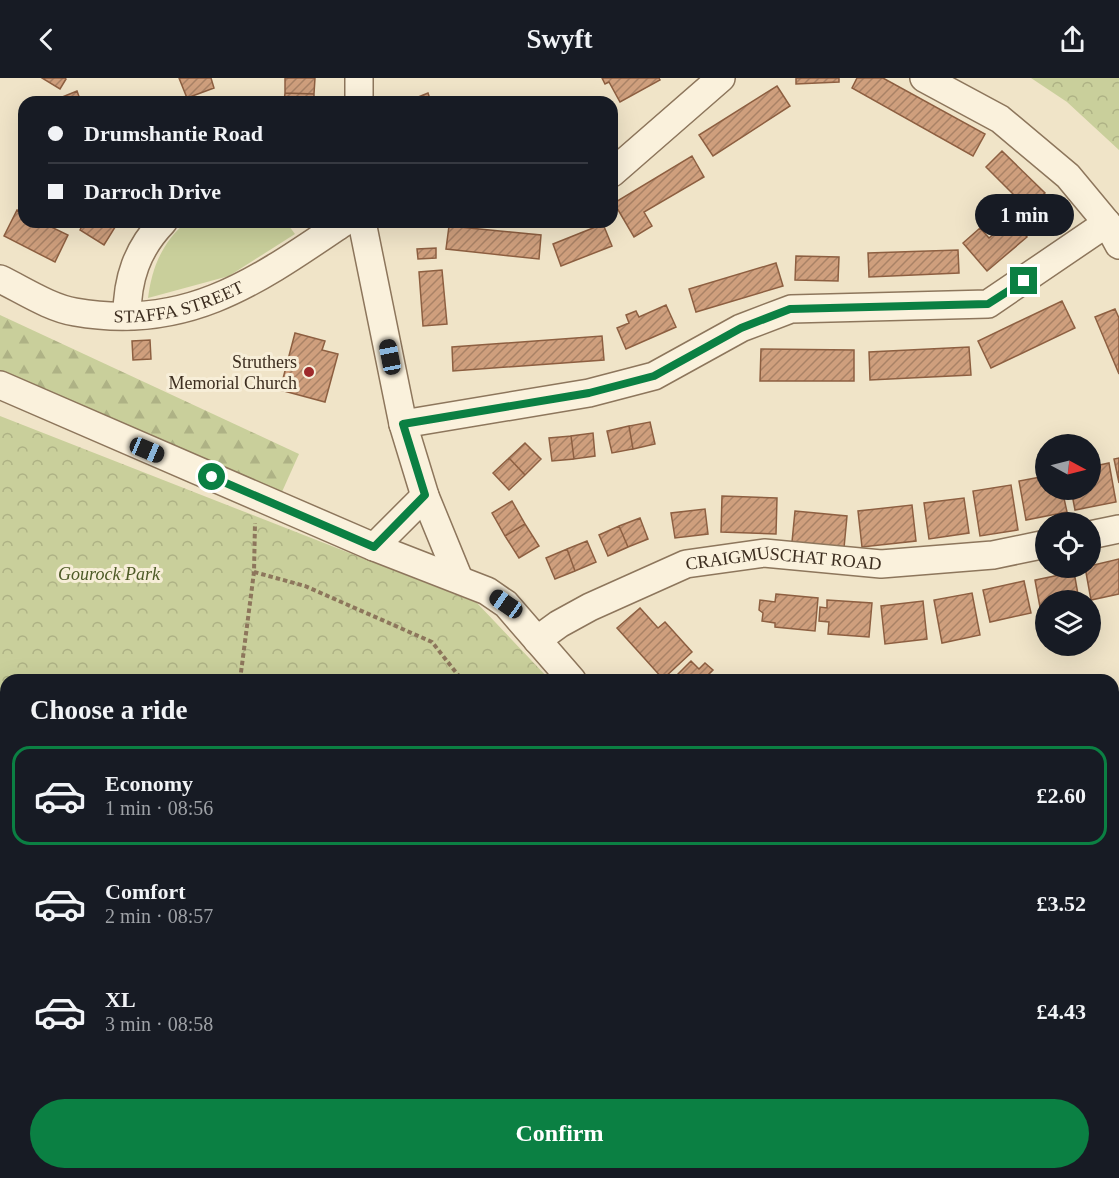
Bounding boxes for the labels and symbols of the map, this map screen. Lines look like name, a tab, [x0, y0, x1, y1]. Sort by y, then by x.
callout: 1 min	[974, 194, 1074, 236]
route end	[1010, 267, 1037, 294]
street label: STAFFA STREET	[113, 277, 247, 326]
car	[378, 338, 402, 376]
place label: Struthers Memorial Church	[169, 352, 297, 393]
marker: Struthers Memorial Church	[302, 365, 316, 379]
north arrow	[1035, 434, 1101, 500]
car	[127, 435, 167, 465]
route start	[198, 463, 225, 490]
street label: CRAIGMUSCHAT ROAD	[684, 542, 883, 574]
park label: Gourock Park	[58, 564, 161, 584]
car	[486, 586, 526, 622]

